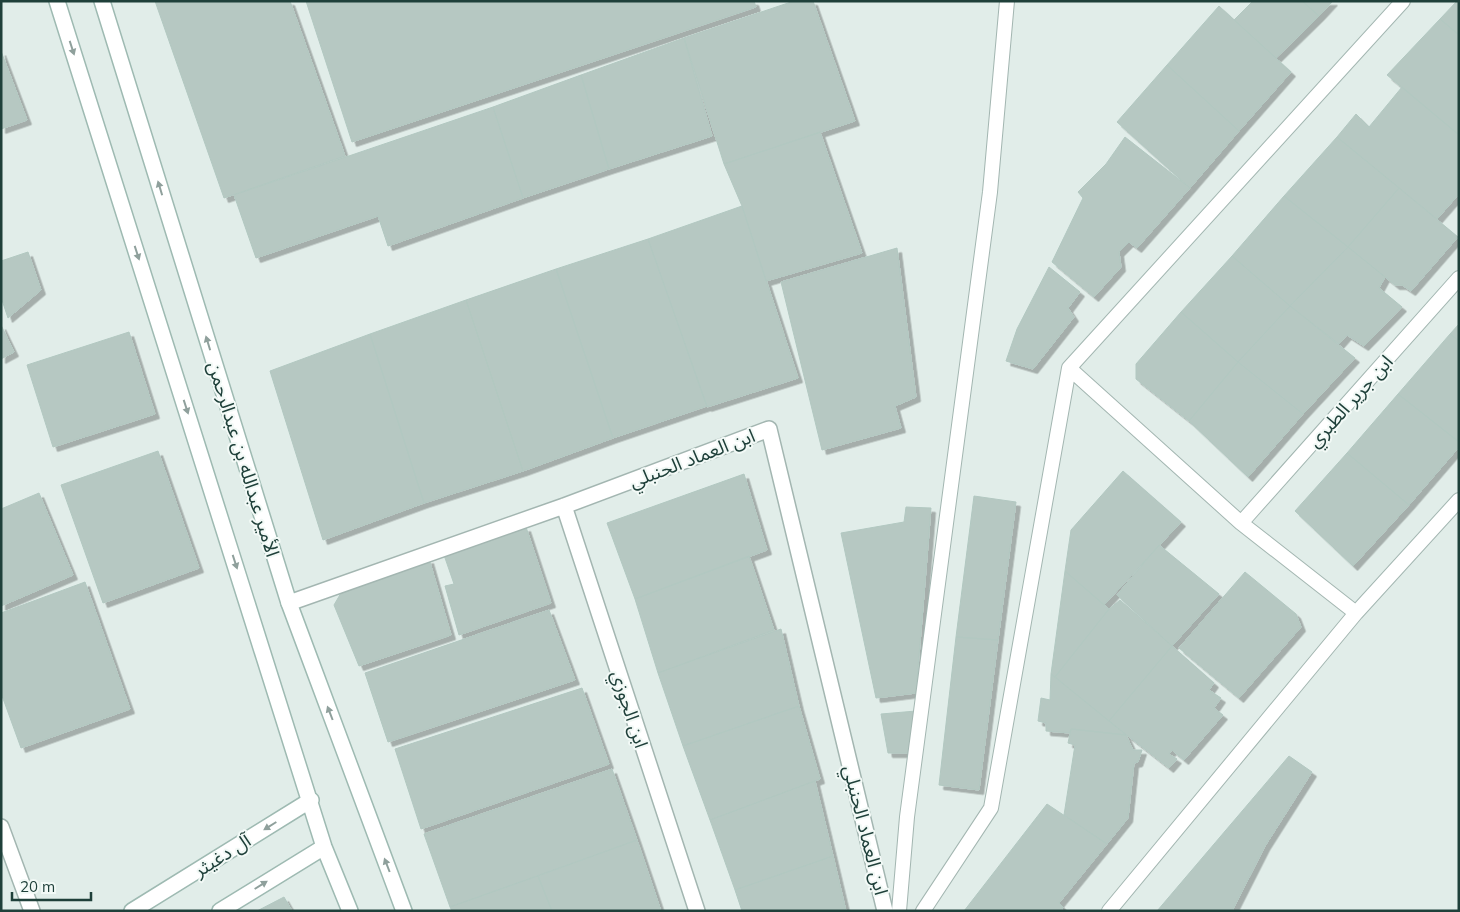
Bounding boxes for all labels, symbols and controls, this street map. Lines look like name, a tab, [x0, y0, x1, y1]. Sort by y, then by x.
one-way arrow	[68, 40, 76, 55]
one-way arrow	[155, 180, 163, 195]
one-way arrow	[133, 245, 141, 260]
one-way arrow	[204, 335, 212, 350]
street label: ابن جرير الطبري	[1302, 350, 1400, 454]
street label: الأمير عبدالله بن عبدالرحمن	[203, 358, 285, 560]
one-way arrow	[183, 400, 191, 415]
street label: ابن العماد الحنبلي	[626, 423, 759, 496]
one-way arrow	[232, 555, 240, 570]
street label: ابن الجوزي	[603, 667, 654, 752]
one-way arrow	[326, 706, 334, 720]
street label: ابن العماد الحنبلي	[835, 763, 894, 898]
one-way arrow	[263, 821, 276, 830]
street label: آل دغيثر	[188, 827, 256, 882]
one-way arrow	[383, 857, 391, 872]
scale bar	[12, 870, 91, 902]
text: 20 m	[20, 877, 55, 896]
one-way arrow	[255, 881, 268, 890]

